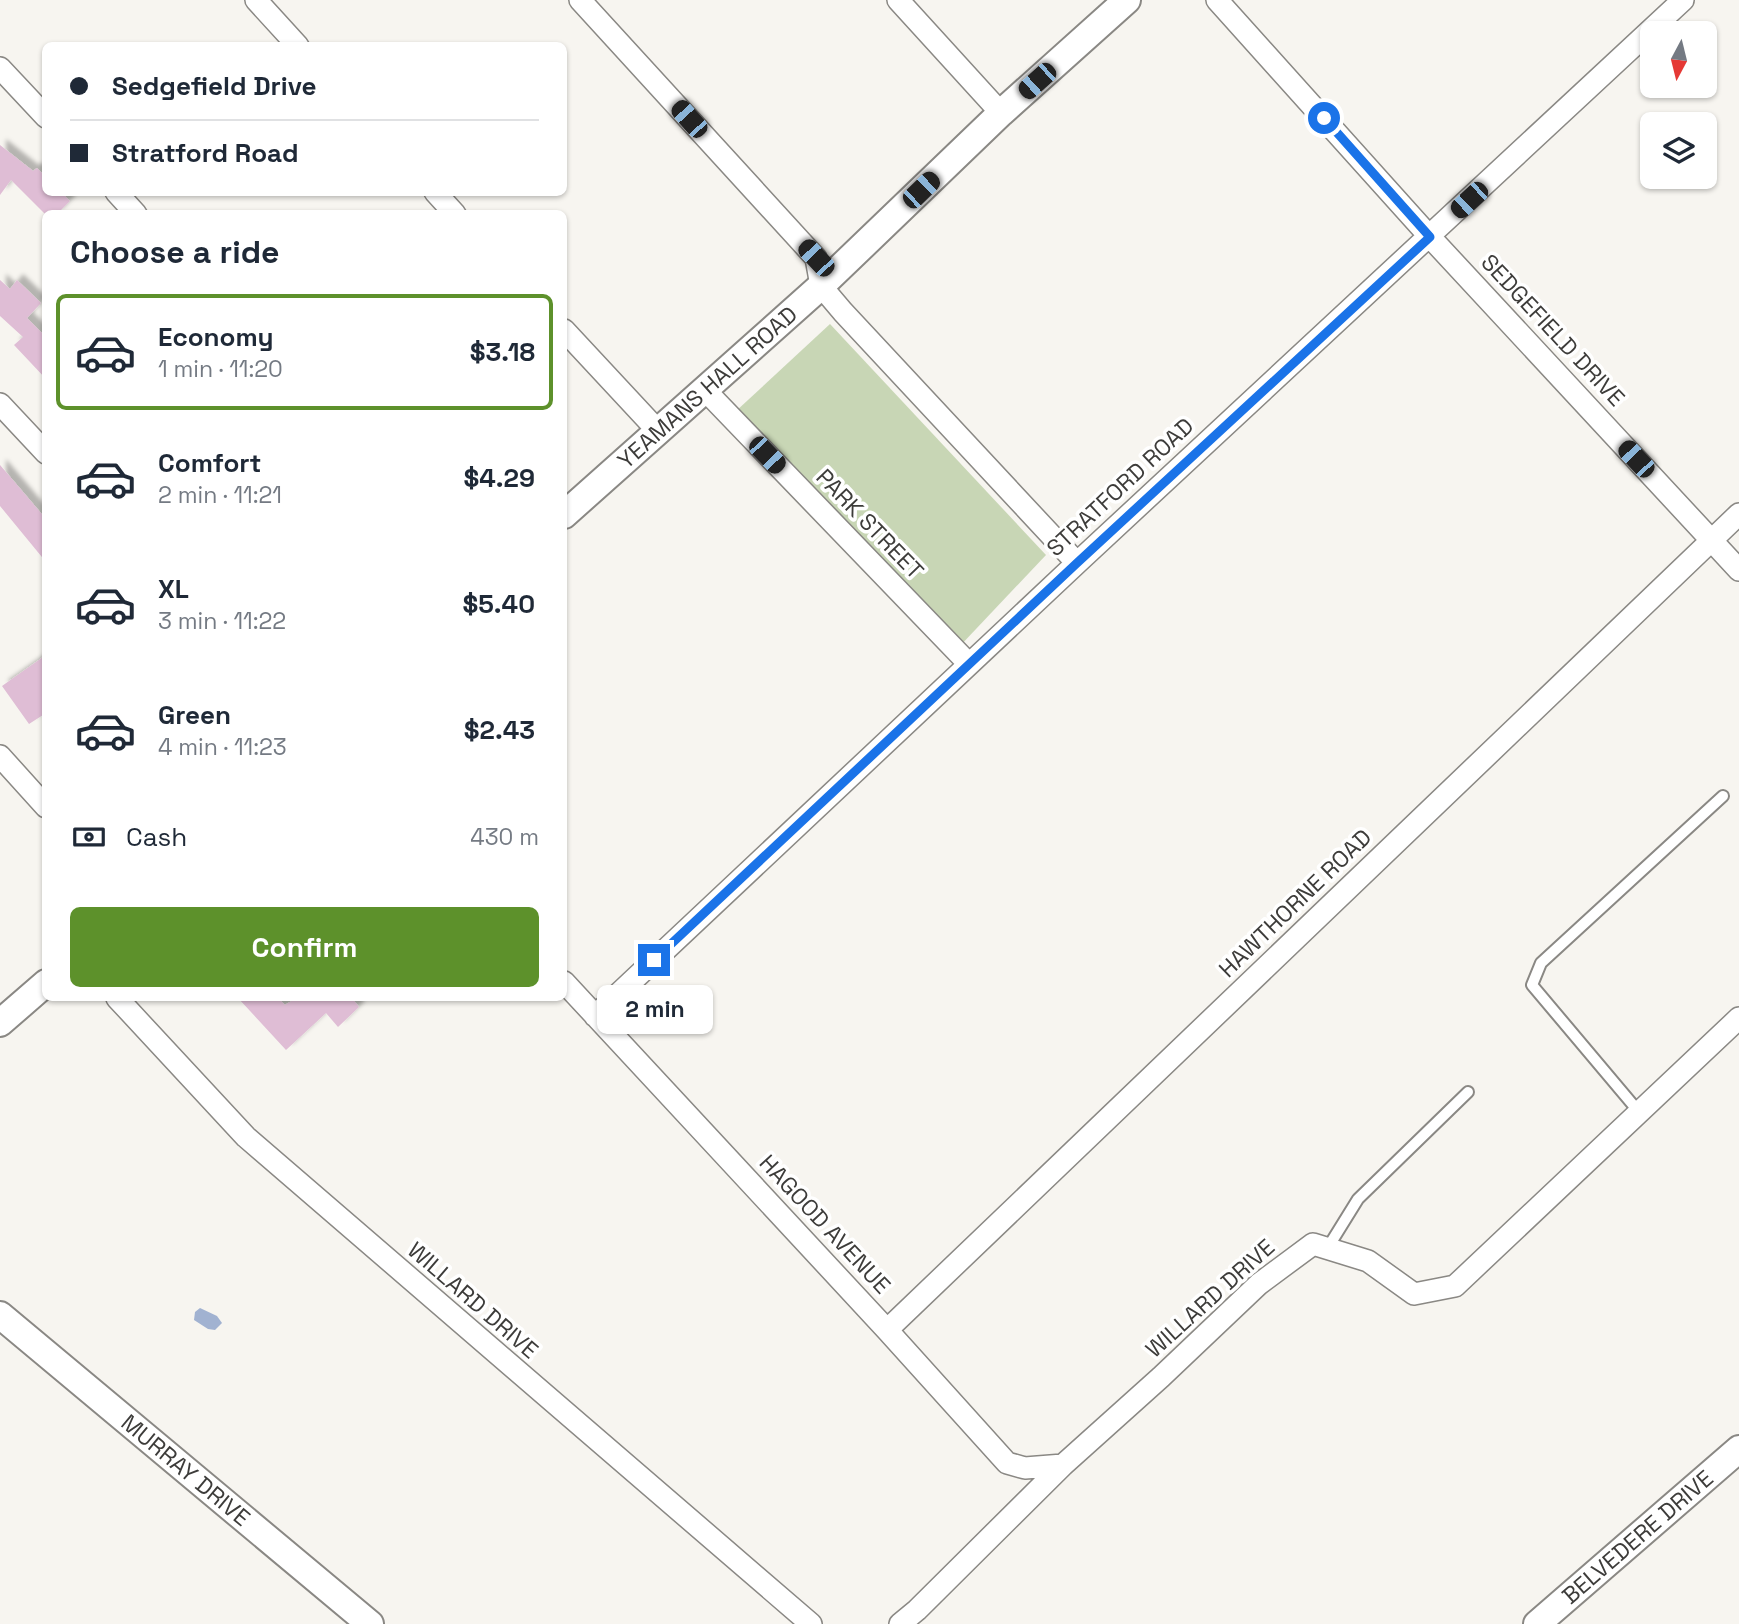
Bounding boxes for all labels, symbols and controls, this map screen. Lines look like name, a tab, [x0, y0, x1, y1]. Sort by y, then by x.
north arrow	[1640, 21, 1717, 98]
map controls	[1640, 21, 1717, 189]
car	[1015, 59, 1060, 103]
text: Sedgefield Drive	[112, 69, 317, 103]
car	[668, 96, 711, 142]
route start	[1308, 102, 1340, 134]
button: layers	[1640, 112, 1717, 189]
text: Stratford Road	[112, 136, 298, 170]
car	[899, 168, 944, 212]
car	[1447, 178, 1492, 222]
text: Choose a ride	[70, 232, 280, 272]
car	[794, 235, 839, 281]
street label: SEDGEFIELD DRIVE	[1475, 247, 1631, 413]
street label: YEAMANS HALL ROAD	[611, 299, 803, 475]
text: Economy	[158, 320, 274, 354]
icon: car	[74, 321, 137, 384]
text: $3.18	[470, 335, 535, 369]
text: 1 min · 11:20	[158, 354, 283, 384]
street label: STRATFORD ROAD	[1040, 411, 1200, 563]
car	[745, 433, 790, 477]
car	[1614, 436, 1659, 482]
text: Comfort	[158, 446, 261, 480]
icon: car	[74, 447, 137, 510]
text: $4.29	[464, 461, 535, 495]
street label: PARK STREET	[810, 462, 930, 586]
text: 2 min · 11:21	[158, 480, 282, 510]
text: XL	[158, 572, 189, 606]
icon: car	[74, 573, 137, 636]
text: $5.40	[463, 587, 535, 621]
text: 3 min · 11:22	[158, 606, 286, 636]
text: Green	[158, 698, 231, 732]
icon: car	[74, 699, 137, 762]
text: $2.43	[464, 713, 535, 747]
text: 4 min · 11:23	[158, 732, 287, 762]
icon: cash	[70, 818, 108, 856]
text: Cash	[126, 820, 187, 854]
text: 430 m	[470, 822, 539, 852]
street label: HAWTHORNE ROAD	[1212, 822, 1378, 984]
button: Confirm	[70, 907, 539, 987]
route end	[638, 944, 670, 976]
callout: 2 min	[596, 984, 712, 1034]
text: 2 min	[625, 994, 685, 1024]
street label: HAGOOD AVENUE	[753, 1148, 897, 1300]
street label: WILLARD DRIVE	[1139, 1232, 1281, 1364]
street label: WILLARD DRIVE	[401, 1235, 545, 1365]
street label: MURRAY DRIVE	[115, 1408, 256, 1533]
street label: BELVEDERE DRIVE	[1556, 1463, 1719, 1611]

